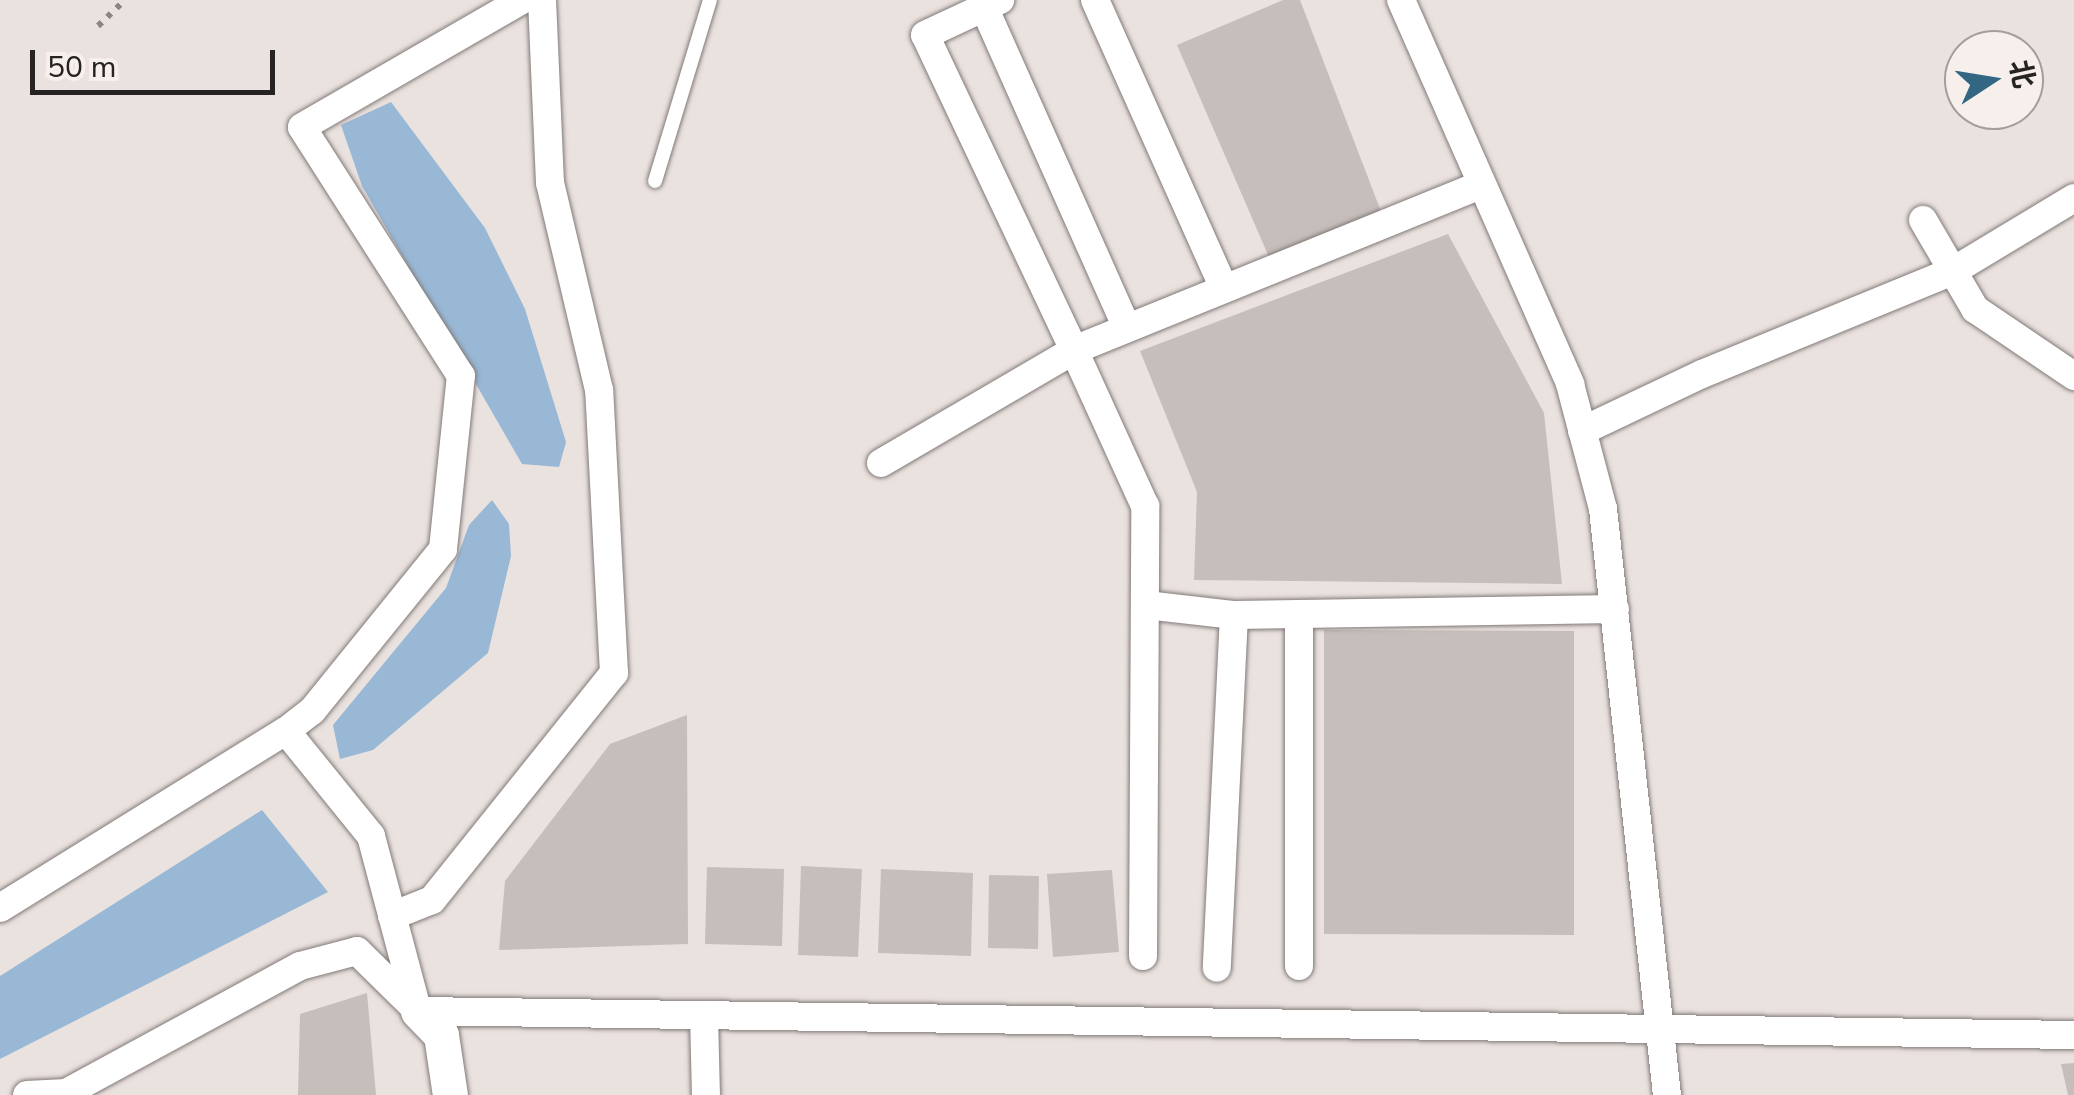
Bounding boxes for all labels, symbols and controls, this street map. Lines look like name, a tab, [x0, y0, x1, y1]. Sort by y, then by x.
scale bar	[35, 30, 280, 92]
north arrow	[1944, 30, 2044, 130]
text: 50 m	[47, 47, 116, 88]
text: 北	[2000, 57, 2043, 92]

